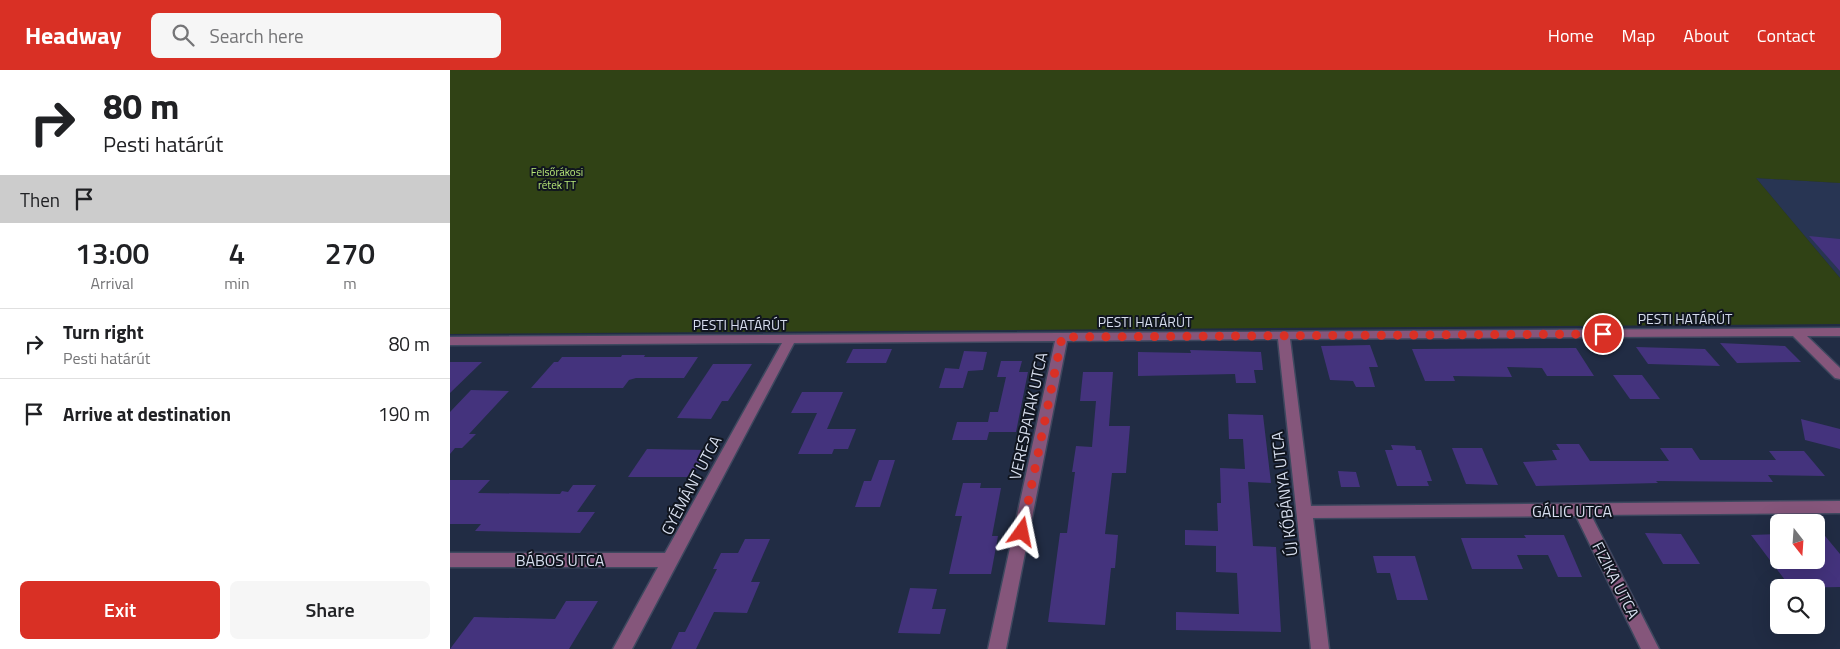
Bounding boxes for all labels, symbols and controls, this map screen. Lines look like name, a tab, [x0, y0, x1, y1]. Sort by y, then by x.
search box	[151, 13, 501, 58]
text: Headway	[25, 17, 121, 53]
icon: search	[169, 21, 197, 49]
text: Search here	[209, 21, 304, 50]
text: Home	[1548, 22, 1594, 49]
text: Map	[1622, 22, 1655, 49]
text: About	[1683, 22, 1729, 49]
text: Contact	[1757, 22, 1815, 49]
text: 80 m	[103, 79, 179, 133]
icon: right	[20, 90, 85, 155]
text: Pesti határút	[103, 127, 223, 161]
park label: Felsőrákosi rétek TT	[531, 164, 583, 193]
text: Then	[20, 185, 60, 214]
icon: arrive	[70, 185, 98, 213]
text: 13:00	[75, 230, 149, 276]
text: 4	[229, 230, 245, 276]
text: 270	[325, 230, 375, 276]
text: Arrival	[90, 271, 134, 295]
text: min	[224, 271, 250, 295]
text: m	[343, 271, 357, 295]
street label: PESTI HATÁRÚT	[1638, 308, 1733, 329]
street label: PESTI HATÁRÚT	[1098, 311, 1193, 332]
pin	[1582, 313, 1624, 355]
street label: PESTI HATÁRÚT	[693, 314, 788, 335]
text: Turn right	[63, 317, 144, 346]
icon: arrive	[1589, 320, 1617, 348]
text: 80 m	[389, 329, 430, 358]
icon: right	[20, 330, 48, 358]
text: Pesti határút	[63, 346, 150, 370]
street label: VERESPATAK UTCA	[1003, 350, 1053, 482]
text: Arrive at destination	[63, 399, 231, 428]
text: 190 m	[378, 399, 430, 428]
icon: arrive	[20, 400, 48, 428]
street label: ÚJ KŐBÁNYA UTCA	[1264, 430, 1304, 558]
street label: GYÉMÁNT UTCA	[655, 431, 728, 539]
street label: GÁLIC UTCA	[1532, 499, 1612, 523]
position arrow	[995, 505, 1047, 557]
north arrow	[1770, 514, 1825, 569]
map controls	[1770, 514, 1825, 634]
street label: FIZIKA UTCA	[1586, 537, 1646, 623]
street label: BÁBOS UTCA	[516, 548, 605, 572]
button: search	[1770, 579, 1825, 634]
button: Exit	[20, 581, 220, 639]
button: Share	[230, 581, 430, 639]

